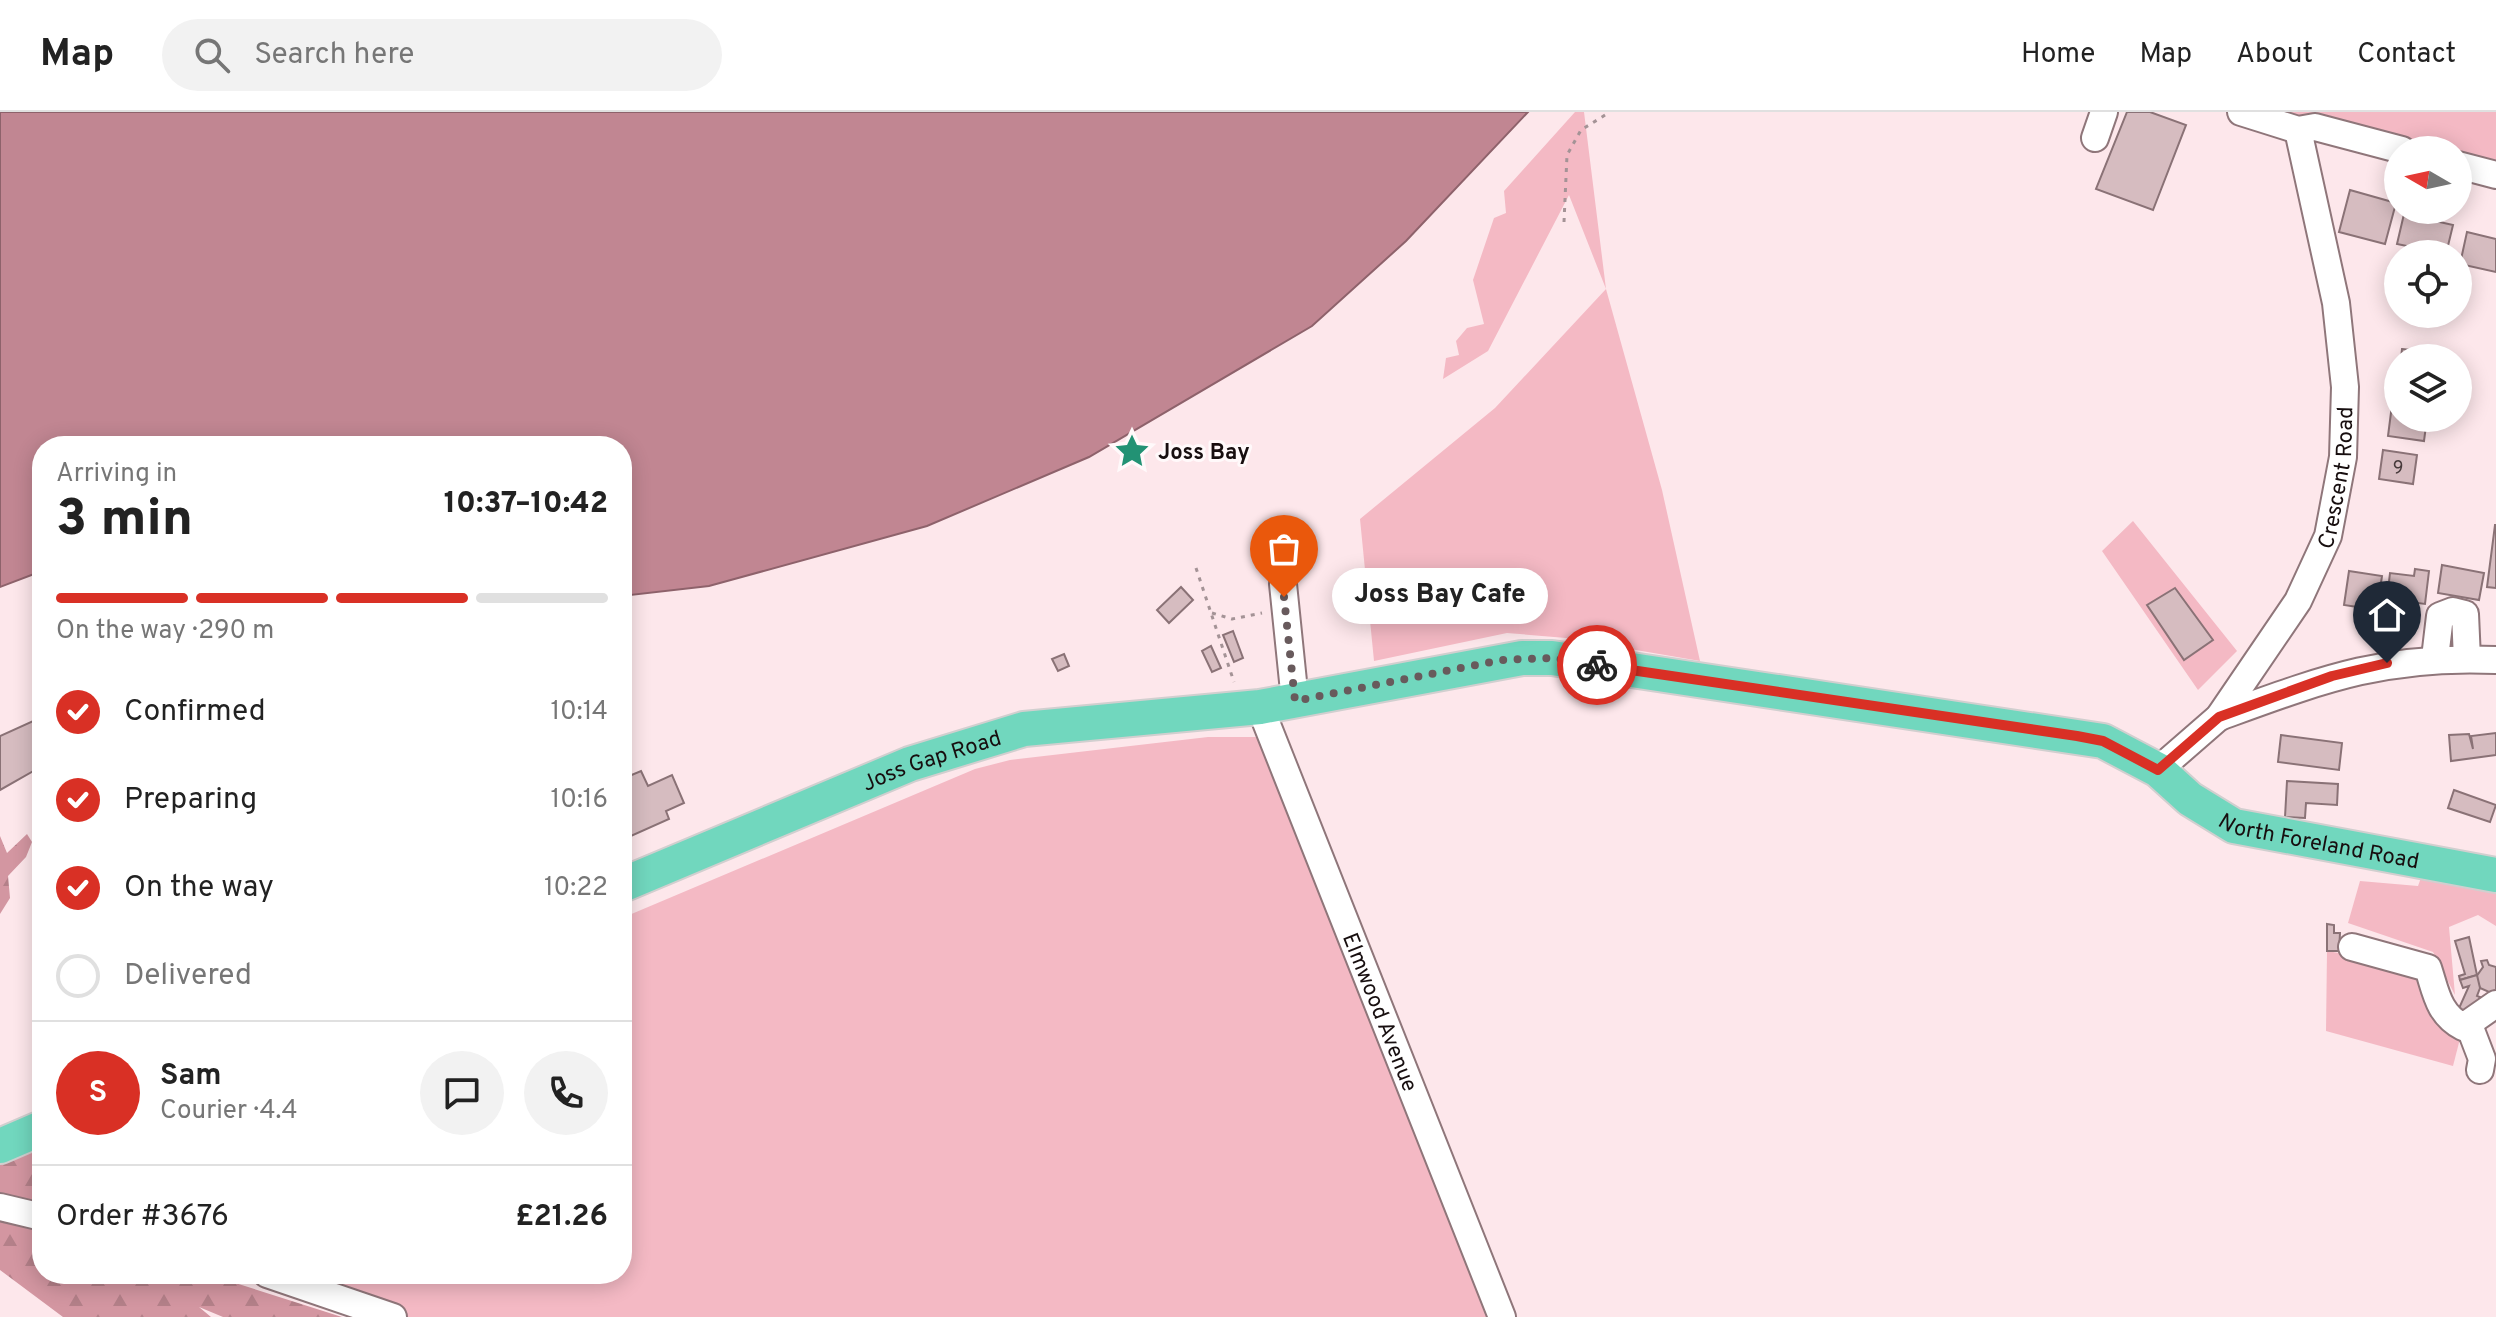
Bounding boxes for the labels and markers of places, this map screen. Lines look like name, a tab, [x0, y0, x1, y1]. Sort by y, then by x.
place icon: Joss Bay	[1113, 432, 1151, 470]
place label: Joss Bay	[1158, 440, 1250, 467]
pin	[1250, 515, 1318, 597]
callout: Joss Bay Cafe	[1332, 569, 1548, 625]
pin	[2353, 581, 2421, 663]

